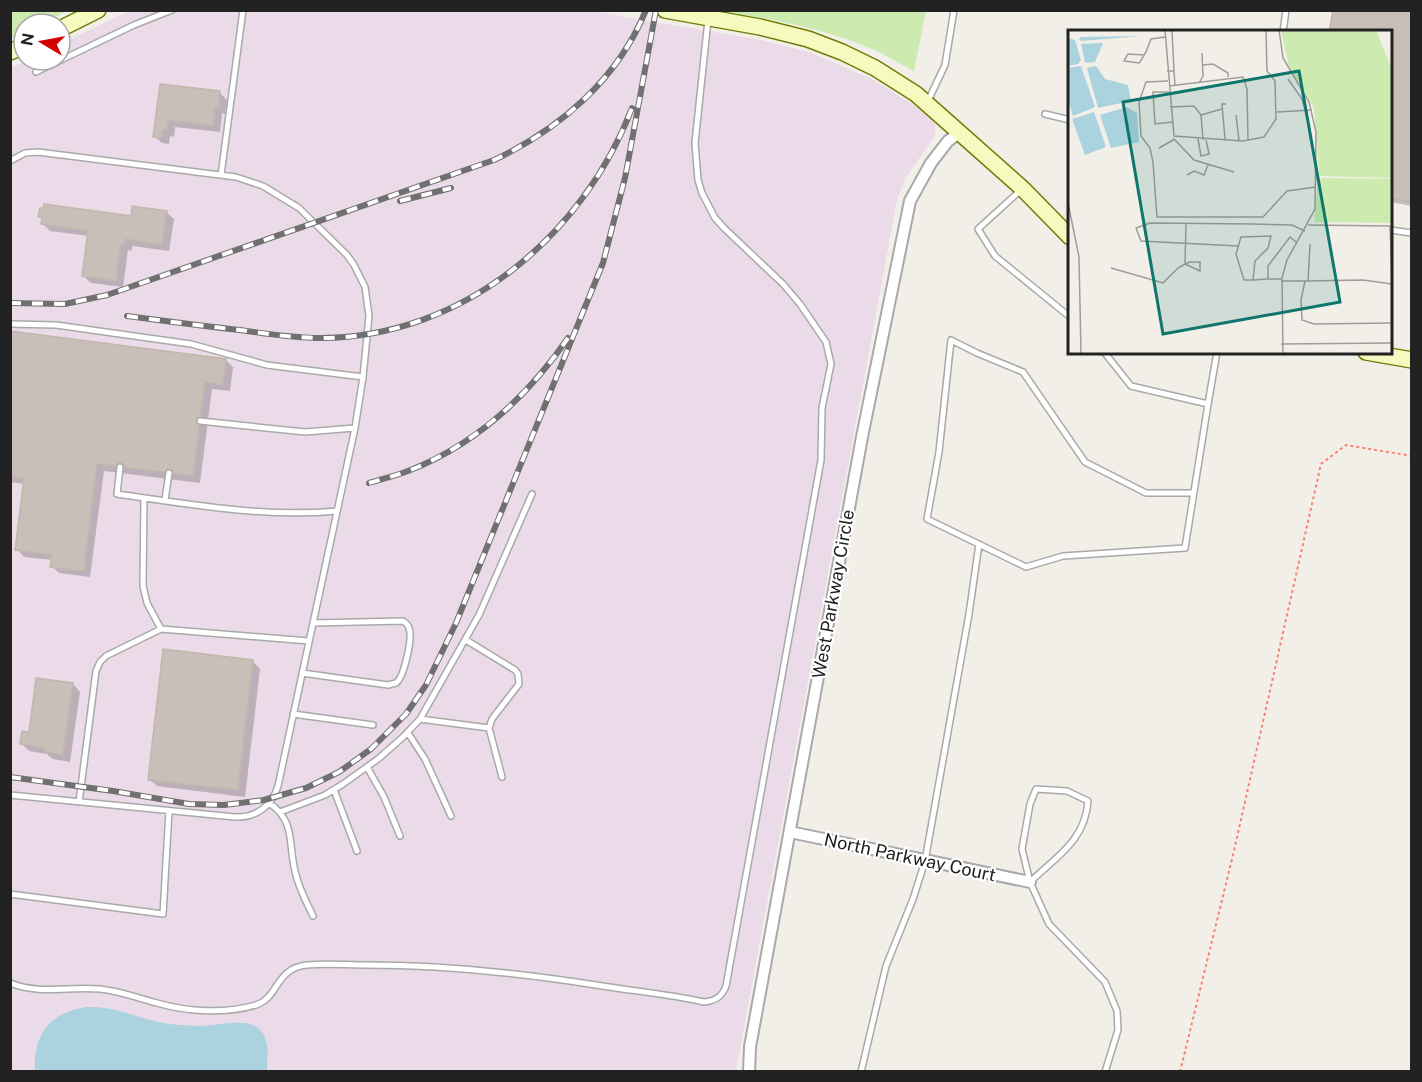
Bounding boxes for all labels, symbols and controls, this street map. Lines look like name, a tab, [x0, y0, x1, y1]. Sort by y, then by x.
north arrow	[12, 12, 72, 72]
inset map	[1068, 30, 1392, 354]
text: N	[17, 32, 38, 47]
street label: West Parkway Circle	[808, 508, 858, 680]
street label: North Parkway Court	[822, 829, 998, 885]

